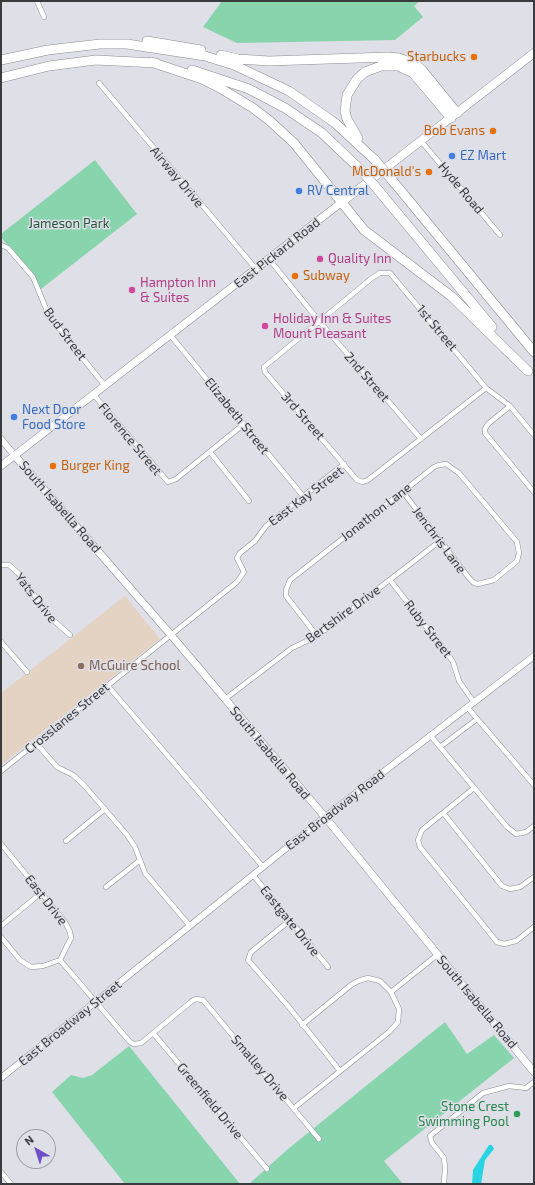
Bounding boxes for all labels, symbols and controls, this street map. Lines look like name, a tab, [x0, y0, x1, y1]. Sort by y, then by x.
place label: Starbucks	[407, 49, 466, 65]
marker: Starbucks	[469, 52, 479, 62]
place label: Bob Evans	[424, 123, 485, 139]
marker: Bob Evans	[488, 126, 498, 136]
street label: Airway Drive	[147, 143, 207, 211]
place label: EZ Mart	[460, 148, 506, 164]
marker: EZ Mart	[447, 151, 457, 161]
street label: Hyde Road	[435, 159, 487, 217]
place label: McDonald's	[352, 164, 421, 180]
marker: McDonald's	[424, 167, 434, 177]
place label: RV Central	[307, 183, 369, 199]
marker: RV Central	[294, 186, 304, 196]
street label: East Pickard Road	[231, 214, 323, 292]
park label: Jameson Park	[29, 216, 109, 232]
place label: Quality Inn	[328, 251, 392, 267]
marker: Quality Inn	[315, 254, 325, 264]
place label: Subway	[303, 268, 350, 284]
marker: Subway	[290, 271, 300, 281]
place label: Hampton Inn & Suites	[140, 275, 216, 306]
marker: Hampton Inn & Suites	[127, 285, 137, 295]
street label: 1st Street	[413, 302, 461, 354]
street label: Bud Street	[40, 305, 90, 363]
place label: Holiday Inn & Suites Mount Pleasant	[273, 311, 391, 342]
marker: Holiday Inn & Suites Mount Pleasant	[260, 321, 270, 331]
street label: 2nd Street	[341, 349, 393, 405]
street label: Elizabeth Street	[201, 375, 273, 457]
street label: 3rd Street	[278, 389, 328, 443]
street label: Florence Street	[95, 399, 165, 479]
place label: Next Door Food Store	[22, 402, 85, 433]
marker: Next Door Food Store	[9, 412, 19, 422]
street label: South Isabella Road	[16, 458, 104, 556]
place label: Burger King	[61, 458, 130, 474]
marker: Burger King	[48, 461, 58, 471]
street label: East Kay Street	[266, 463, 346, 529]
street label: Jonathon Lane	[338, 480, 414, 544]
street label: Jenchris Lane	[409, 504, 469, 576]
street label: Yats Drive	[12, 570, 60, 626]
street label: Bertshire Drive	[303, 582, 383, 646]
street label: Ruby Street	[401, 597, 455, 661]
place label: McGuire School	[89, 658, 180, 674]
marker: McGuire School	[76, 661, 86, 671]
street label: Crosslanes Street	[22, 679, 112, 757]
street label: South Isabella Road	[227, 703, 313, 803]
street label: East Broadway Road	[282, 766, 388, 854]
street label: East Drive	[21, 872, 71, 928]
street label: Eastgate Drive	[257, 883, 323, 959]
street label: South Isabella Road	[434, 952, 520, 1052]
street label: East Broadway Street	[15, 977, 125, 1069]
street label: Smalley Drive	[228, 1032, 292, 1104]
street label: Greenfield Drive	[174, 1060, 246, 1142]
place label: Stone Crest Swimming Pool	[418, 1099, 509, 1130]
marker: Stone Crest Swimming Pool	[512, 1109, 522, 1119]
north arrow	[16, 1129, 56, 1169]
text: N	[22, 1133, 36, 1148]

